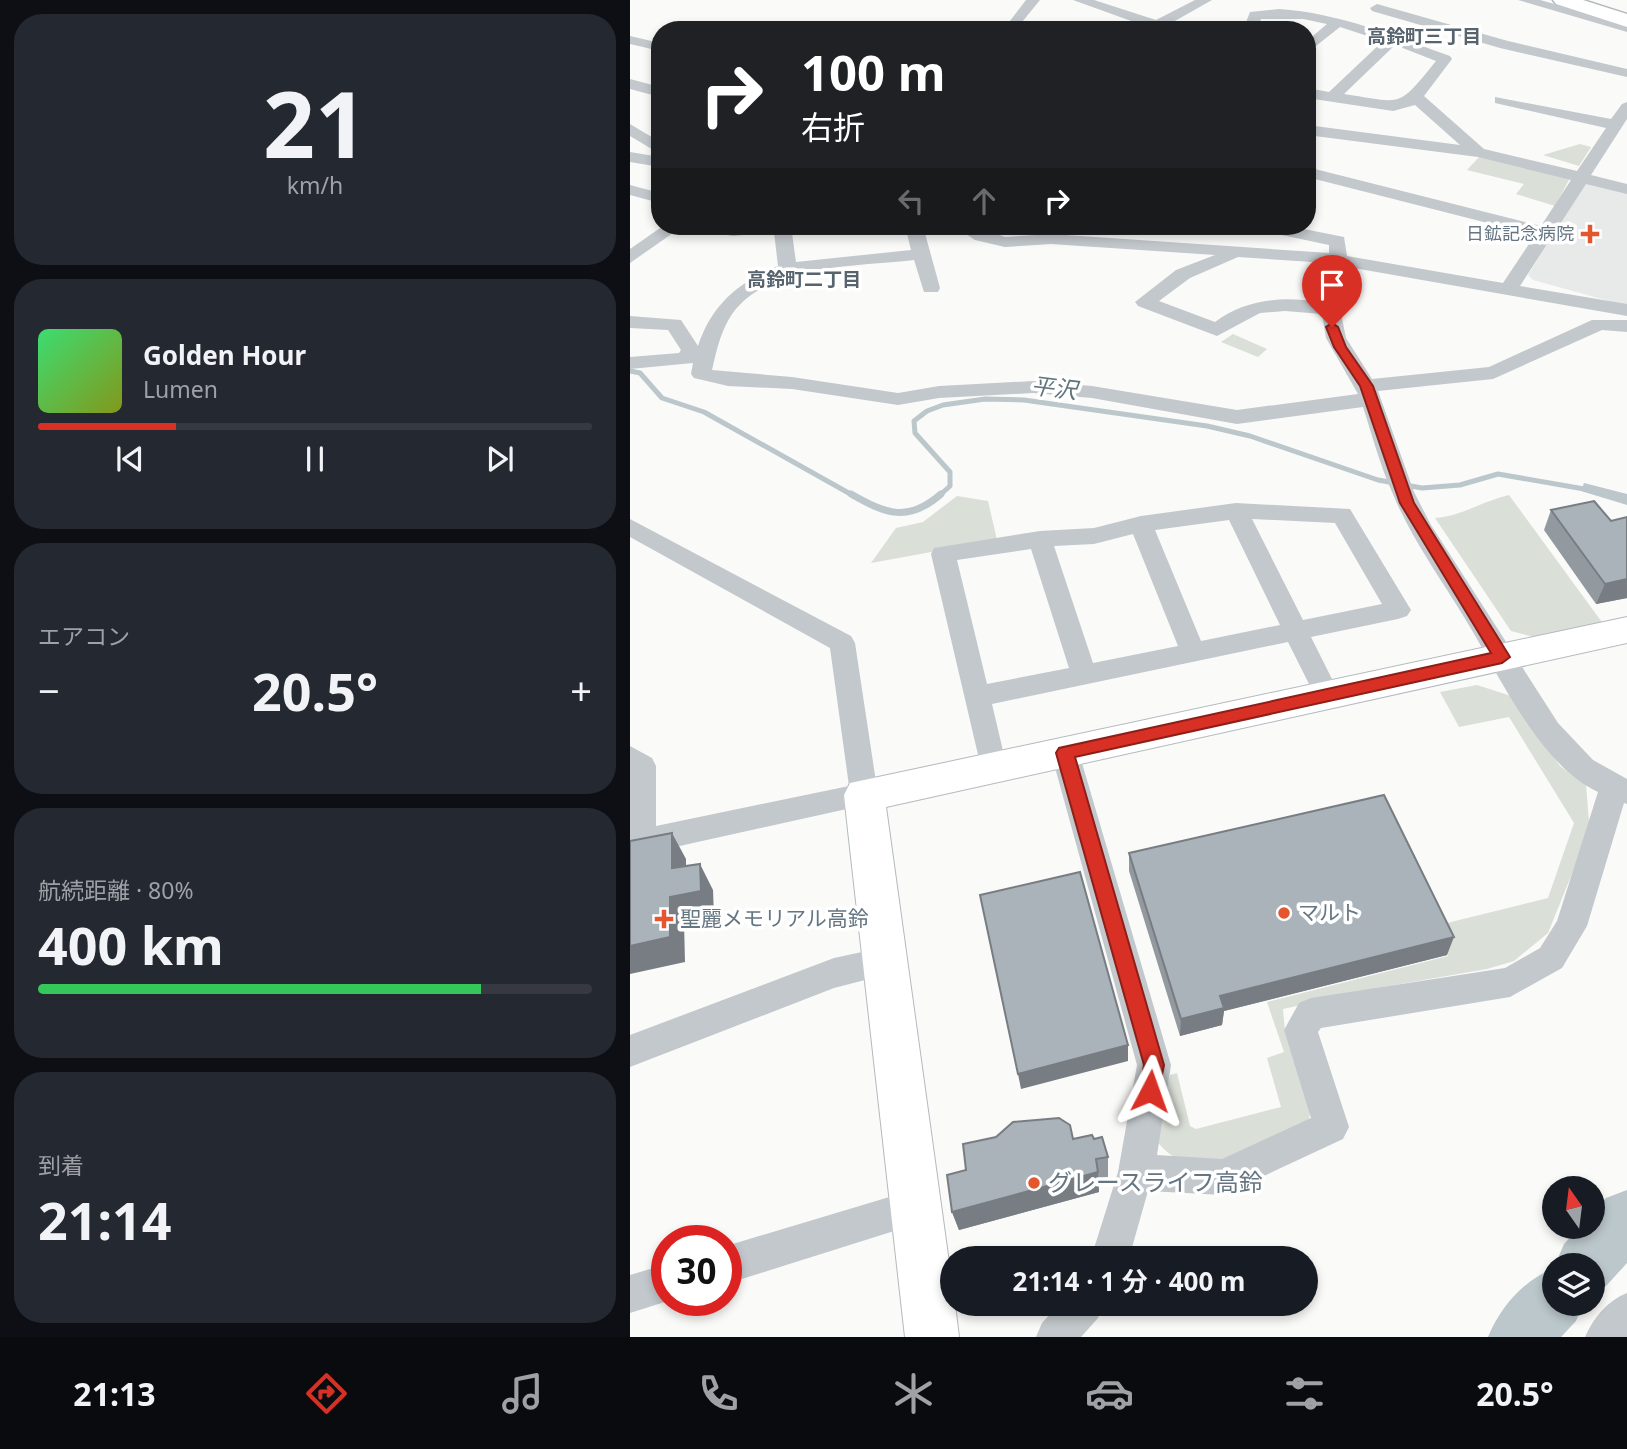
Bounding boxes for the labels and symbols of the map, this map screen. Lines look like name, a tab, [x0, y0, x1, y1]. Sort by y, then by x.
district label: 高鈴町三丁目	[1367, 23, 1481, 49]
place label: 日鉱記念病院	[1466, 221, 1574, 245]
marker: 日鉱記念病院	[1580, 224, 1600, 244]
pin	[1302, 255, 1362, 327]
district label: 高鈴町二丁目	[747, 266, 861, 292]
water label: 平沢	[1029, 368, 1082, 406]
place label: マルト	[1298, 898, 1361, 926]
place label: 聖麗メモリアル高鈴	[680, 904, 869, 932]
marker: マルト	[1276, 905, 1292, 921]
marker: 聖麗メモリアル高鈴	[654, 909, 674, 929]
position arrow	[1113, 1054, 1187, 1128]
place label: グレースライフ高鈴	[1048, 1165, 1263, 1198]
marker: グレースライフ高鈴	[1026, 1175, 1042, 1191]
north arrow	[1542, 1176, 1605, 1239]
speed limit sign: 30	[651, 1225, 742, 1316]

